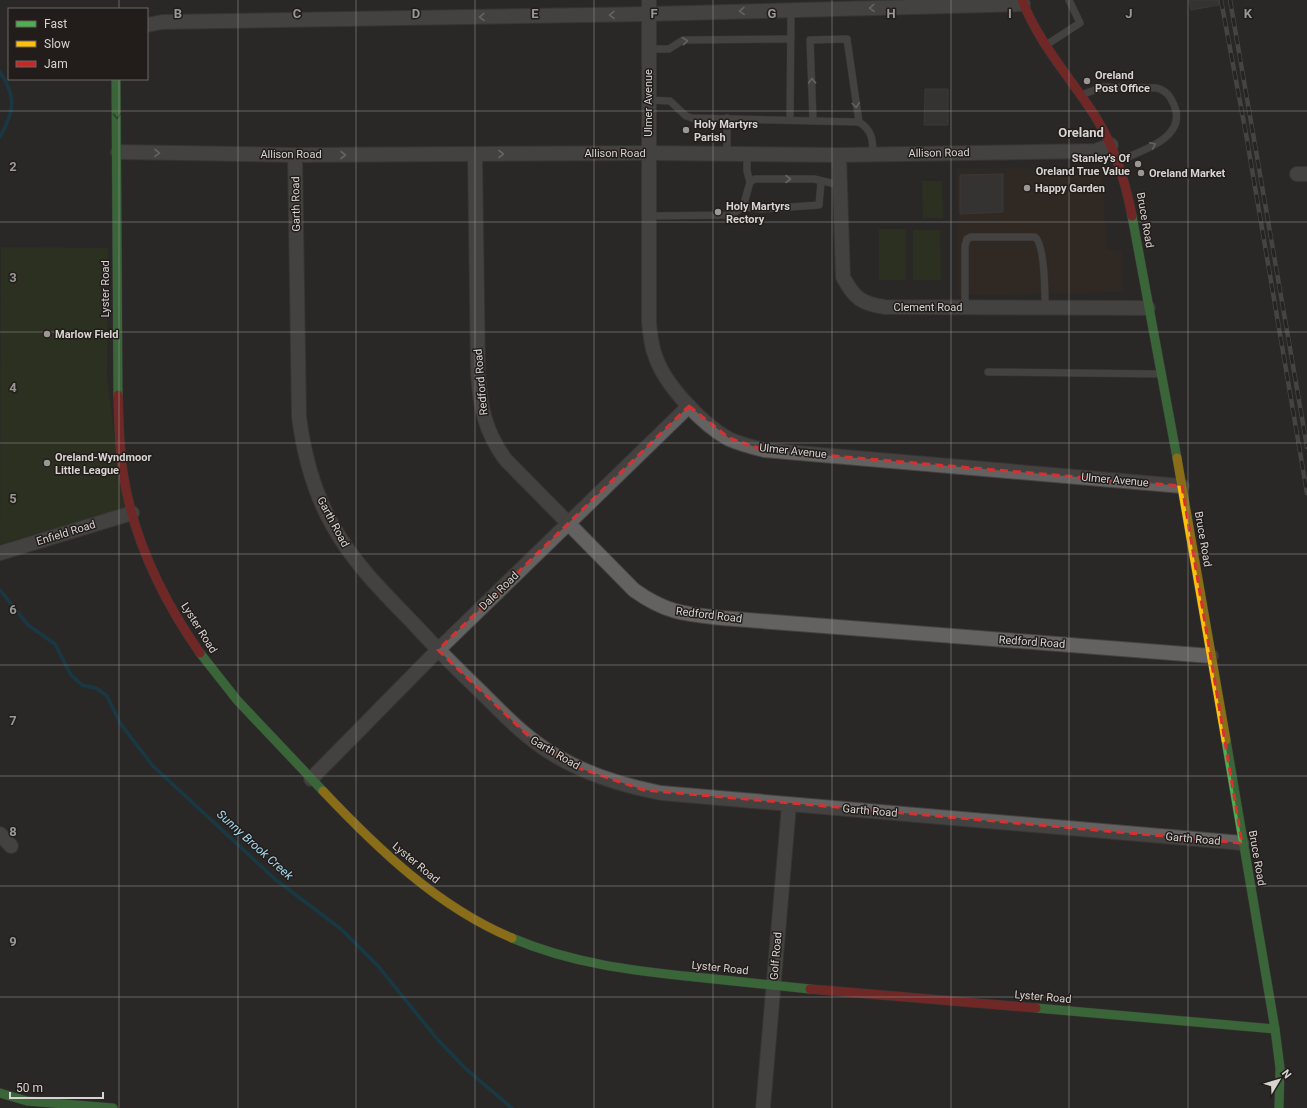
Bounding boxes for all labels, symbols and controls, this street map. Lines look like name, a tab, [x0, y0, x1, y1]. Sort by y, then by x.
one-way arrow	[869, 4, 875, 12]
text: B	[174, 6, 182, 21]
text: C	[293, 6, 302, 21]
text: D	[412, 6, 420, 21]
text: E	[531, 6, 539, 21]
text: F	[650, 6, 658, 21]
text: G	[768, 6, 777, 21]
text: H	[886, 6, 896, 21]
text: I	[1008, 6, 1012, 21]
text: J	[1125, 6, 1133, 21]
text: K	[1244, 6, 1253, 21]
one-way arrow	[739, 7, 745, 16]
legend	[8, 8, 148, 80]
one-way arrow	[609, 11, 615, 19]
one-way arrow	[479, 13, 485, 21]
text: Fast	[44, 17, 67, 31]
text: Slow	[44, 37, 70, 51]
one-way arrow	[682, 37, 688, 46]
text: Jam	[44, 57, 68, 71]
street label: Ulmer Avenue	[642, 69, 655, 137]
place label: Oreland Post Office	[1095, 69, 1150, 95]
marker: Oreland Post Office	[1082, 76, 1092, 86]
one-way arrow	[807, 78, 816, 84]
one-way arrow	[852, 102, 860, 108]
one-way arrow	[113, 113, 121, 119]
place label: Holy Martyrs Parish	[694, 118, 758, 144]
marker: Holy Martyrs Parish	[681, 125, 691, 135]
district label: Oreland	[1058, 125, 1104, 140]
one-way arrow	[1149, 142, 1157, 150]
street label: Allison Road	[908, 146, 970, 160]
street label: Allison Road	[584, 147, 646, 160]
street label: Allison Road	[260, 148, 322, 161]
one-way arrow	[154, 149, 160, 157]
one-way arrow	[498, 150, 504, 158]
one-way arrow	[340, 151, 346, 159]
place label: Stanley's Of Oreland True Value	[1036, 152, 1130, 178]
text: 2	[9, 159, 17, 174]
marker: Stanley's Of Oreland True Value	[1133, 159, 1143, 169]
place label: Oreland Market	[1149, 167, 1226, 180]
marker: Oreland Market	[1136, 168, 1146, 178]
one-way arrow	[785, 175, 791, 183]
street label: Garth Road	[289, 176, 303, 232]
place label: Happy Garden	[1035, 182, 1105, 195]
marker: Happy Garden	[1022, 183, 1032, 193]
street label: Bruce Road	[1134, 191, 1156, 249]
place label: Holy Martyrs Rectory	[726, 200, 790, 226]
marker: Holy Martyrs Rectory	[713, 207, 723, 217]
street label: Lyster Road	[99, 260, 112, 318]
text: 3	[9, 270, 17, 285]
street label: Clement Road	[894, 301, 962, 314]
place label: Marlow Field	[55, 328, 118, 341]
marker: Marlow Field	[42, 329, 52, 339]
street label: Redford Road	[472, 348, 490, 416]
text: 4	[9, 380, 17, 395]
street label: Ulmer Avenue	[759, 441, 828, 461]
place label: Oreland-Wyndmoor Little League	[55, 451, 151, 477]
marker: Oreland-Wyndmoor Little League	[42, 458, 52, 468]
street label: Ulmer Avenue	[1081, 471, 1149, 489]
text: 5	[9, 491, 17, 506]
street label: Garth Road	[314, 495, 352, 549]
street label: Bruce Road	[1192, 510, 1214, 568]
street label: Enfield Road	[35, 518, 97, 548]
street label: Dale Road	[477, 569, 521, 613]
street label: Lyster Road	[178, 600, 220, 656]
text: 6	[9, 602, 17, 617]
street label: Redford Road	[675, 604, 743, 626]
street label: Redford Road	[998, 633, 1066, 651]
text: 7	[9, 713, 17, 728]
street label: Garth Road	[528, 734, 582, 772]
street label: Garth Road	[842, 802, 898, 820]
water label: Sunny Brook Creek	[214, 807, 297, 884]
text: 8	[9, 824, 17, 839]
street label: Bruce Road	[1246, 829, 1268, 887]
street label: Garth Road	[1165, 830, 1221, 848]
street label: Lyster Road	[390, 840, 442, 886]
street label: Golf Road	[767, 931, 785, 981]
text: 9	[9, 934, 17, 949]
street label: Lyster Road	[691, 959, 749, 977]
street label: Lyster Road	[1014, 988, 1072, 1006]
north arrow	[1259, 1060, 1299, 1100]
text: N	[1279, 1067, 1294, 1081]
scale bar	[10, 1074, 103, 1100]
text: 50 m	[16, 1081, 43, 1095]

